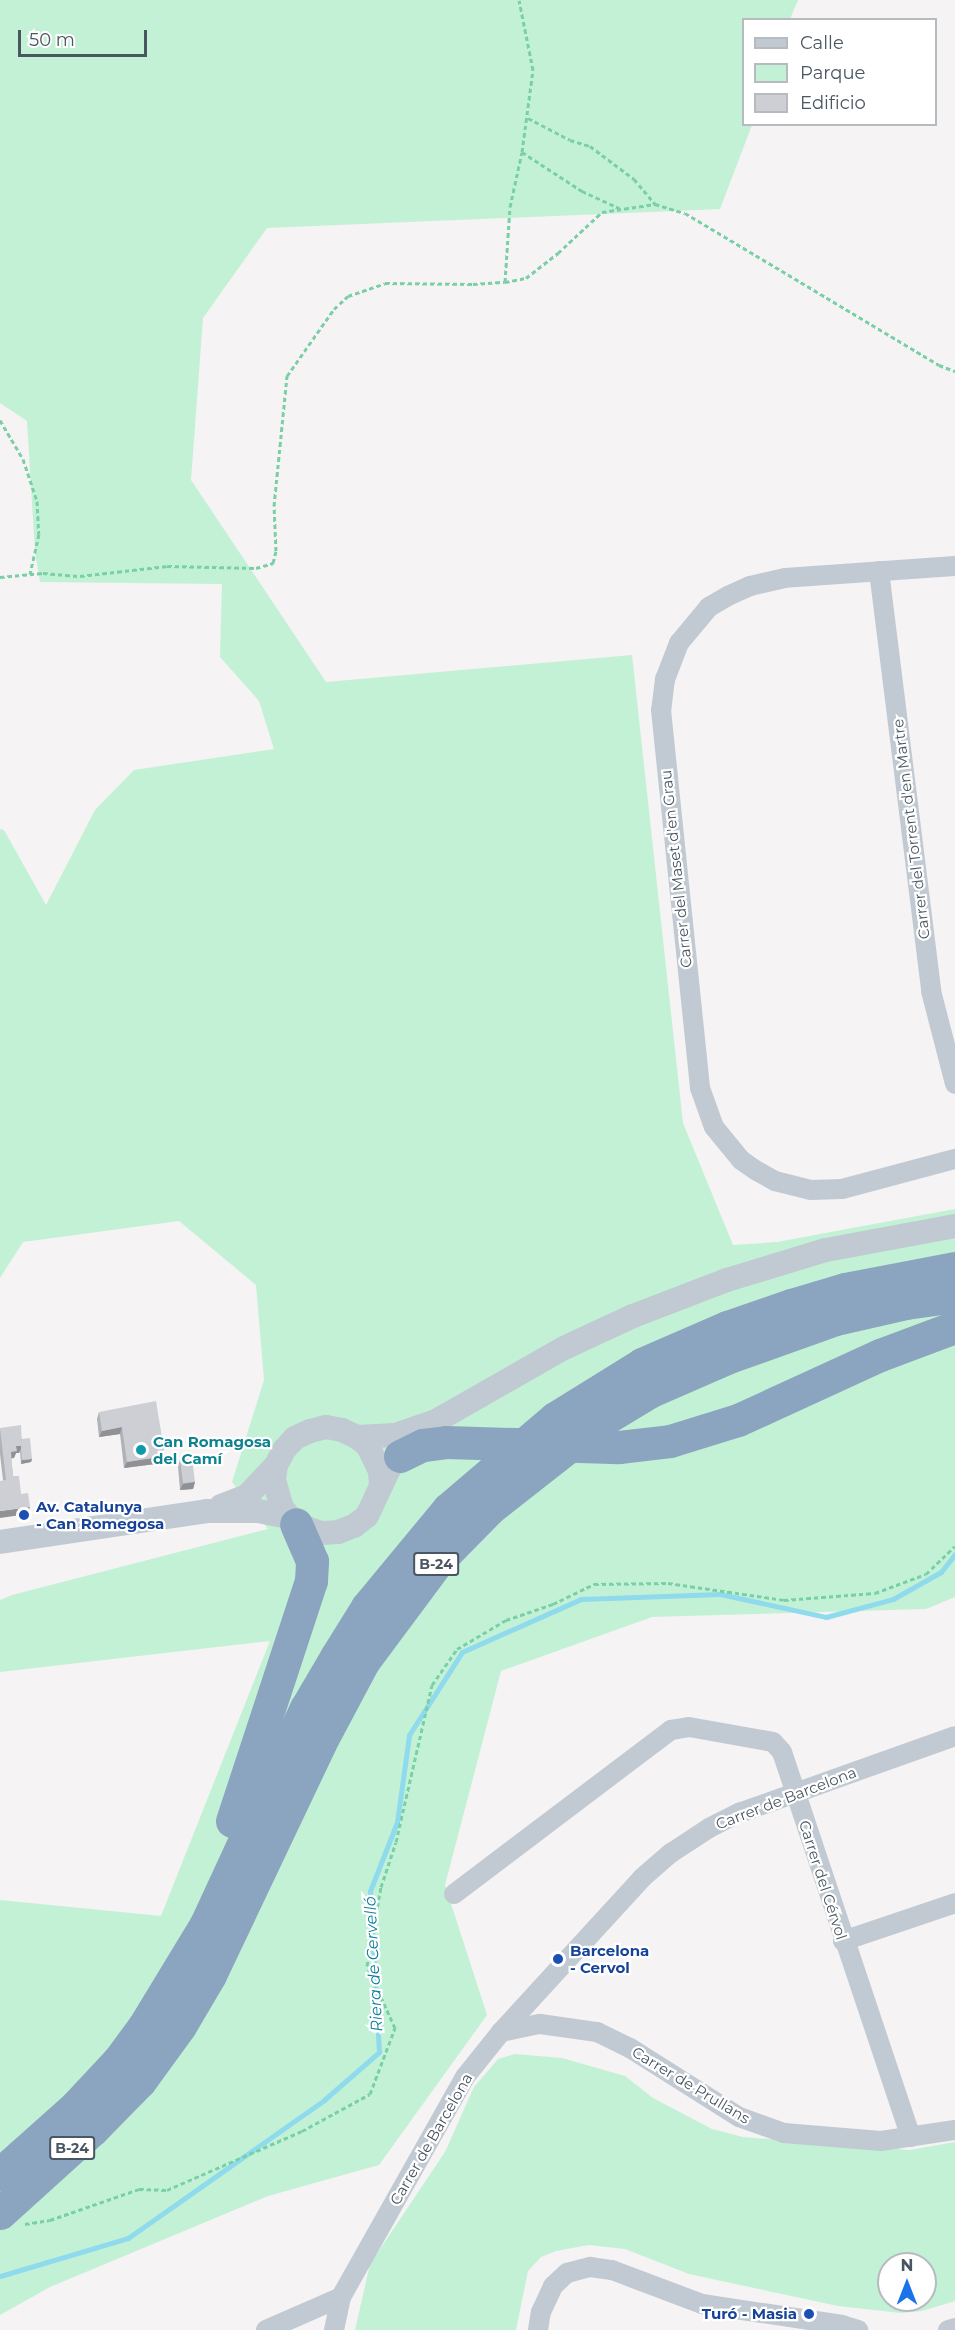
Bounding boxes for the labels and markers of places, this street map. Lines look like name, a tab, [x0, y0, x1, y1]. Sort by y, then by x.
place label: Can Romagosa del Camí	[153, 1432, 271, 1467]
marker: Can Romagosa del Camí	[134, 1443, 148, 1457]
place label: Av. Catalunya - Can Romegosa	[36, 1497, 164, 1532]
marker: Av. Catalunya - Can Romegosa	[17, 1508, 31, 1522]
place label: Barcelona - Cervol	[570, 1941, 649, 1976]
marker: Barcelona - Cervol	[551, 1952, 565, 1966]
place label: Turó - Masia	[702, 2305, 797, 2323]
marker: Turó - Masia	[802, 2307, 816, 2321]

